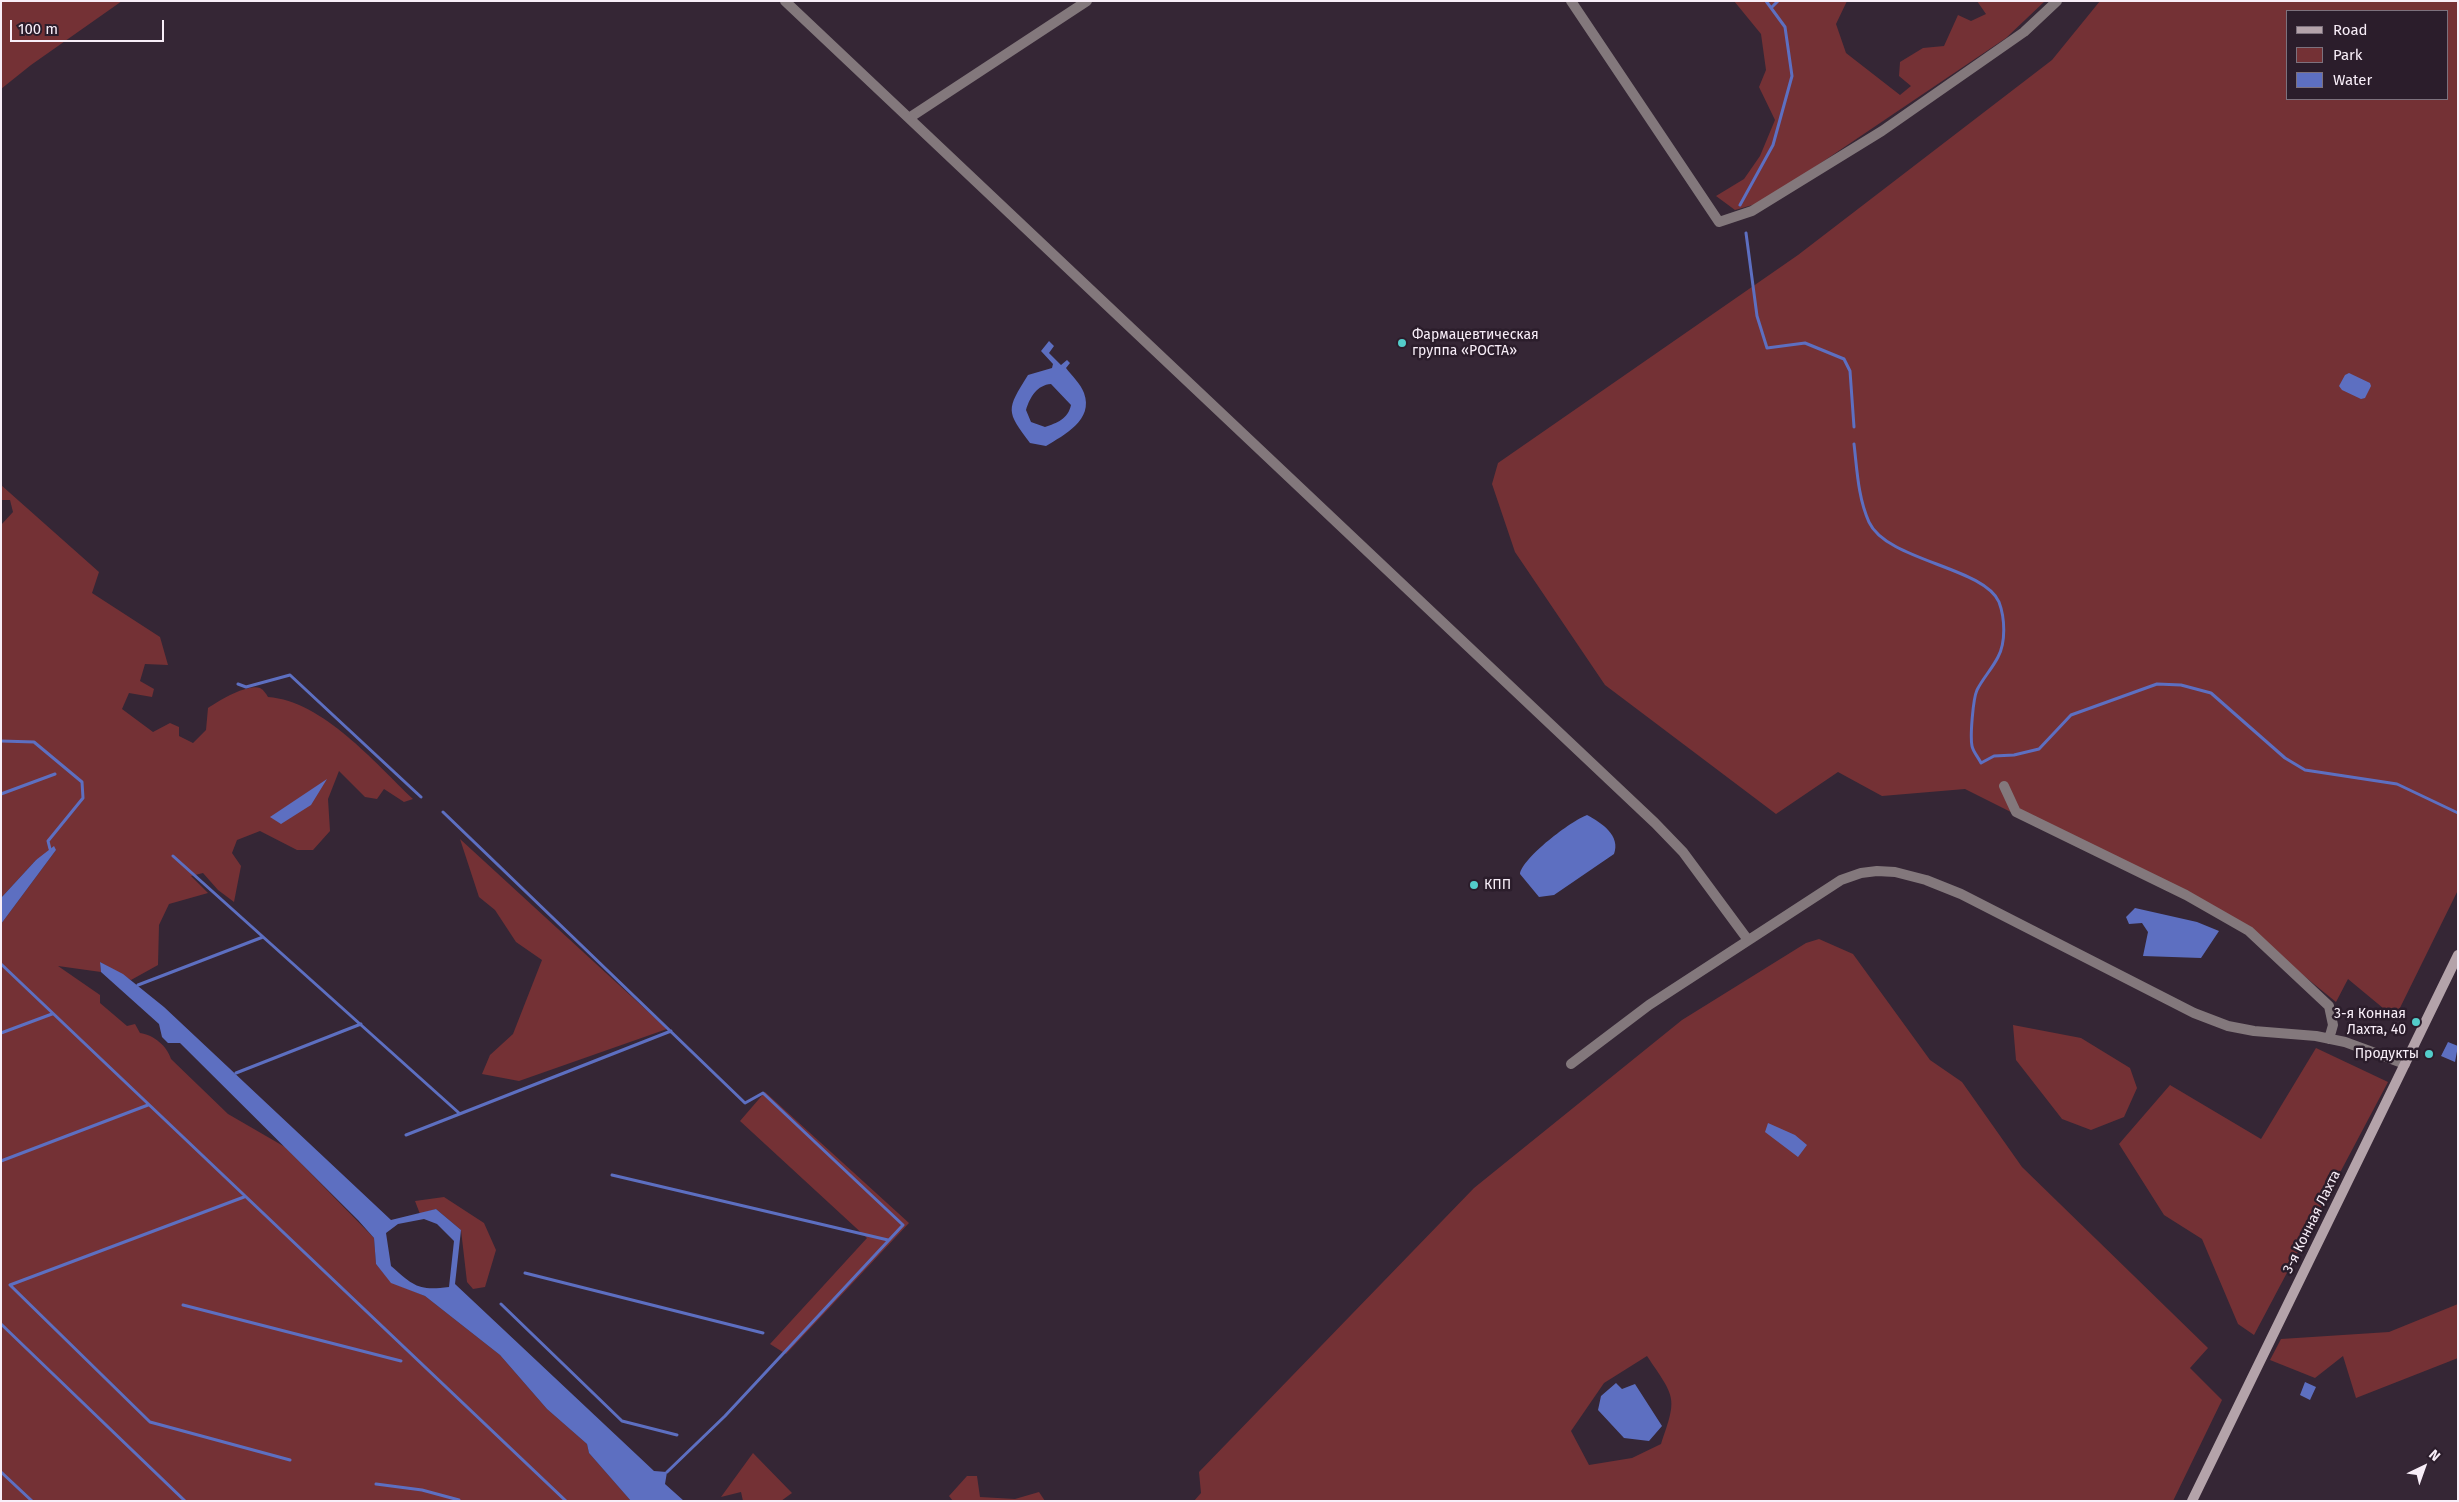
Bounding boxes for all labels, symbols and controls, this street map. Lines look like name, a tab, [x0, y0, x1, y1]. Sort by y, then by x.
scale bar	[12, 10, 166, 42]
legend	[2286, 10, 2449, 100]
text: 100 m	[18, 20, 58, 38]
text: Road	[2333, 21, 2368, 39]
text: Park	[2333, 46, 2363, 64]
text: Water	[2333, 71, 2372, 89]
place label: Фармацевтическая группа «РОСТА»	[1412, 327, 1539, 360]
marker: Фармацевтическая группа «РОСТА»	[1396, 337, 1408, 349]
place label: КПП	[1484, 877, 1511, 893]
marker: КПП	[1468, 879, 1480, 891]
place label: 3-я Конная Лахта, 40	[2334, 1006, 2406, 1038]
marker: 3-я Конная Лахта, 40	[2410, 1016, 2422, 1028]
place label: Продукты	[2355, 1046, 2419, 1062]
marker: Продукты	[2423, 1048, 2435, 1060]
street label: 3-я Конная Лахта	[2280, 1168, 2344, 1276]
north arrow	[2399, 1442, 2449, 1492]
text: N	[2425, 1446, 2444, 1465]

